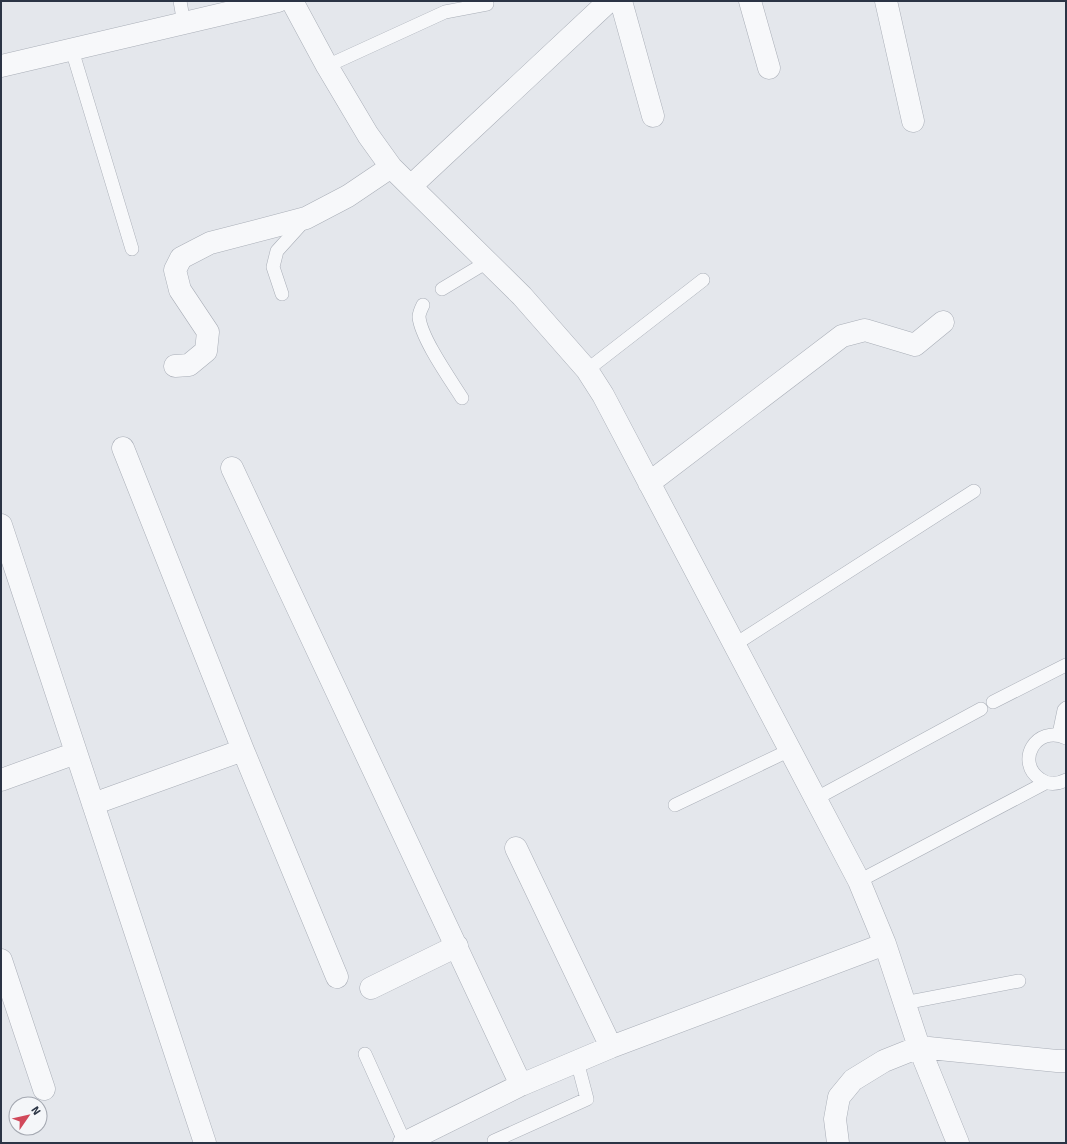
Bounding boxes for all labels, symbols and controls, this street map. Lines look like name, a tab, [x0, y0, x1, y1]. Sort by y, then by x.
north arrow	[8, 1096, 48, 1136]
text: N	[28, 1104, 43, 1117]

